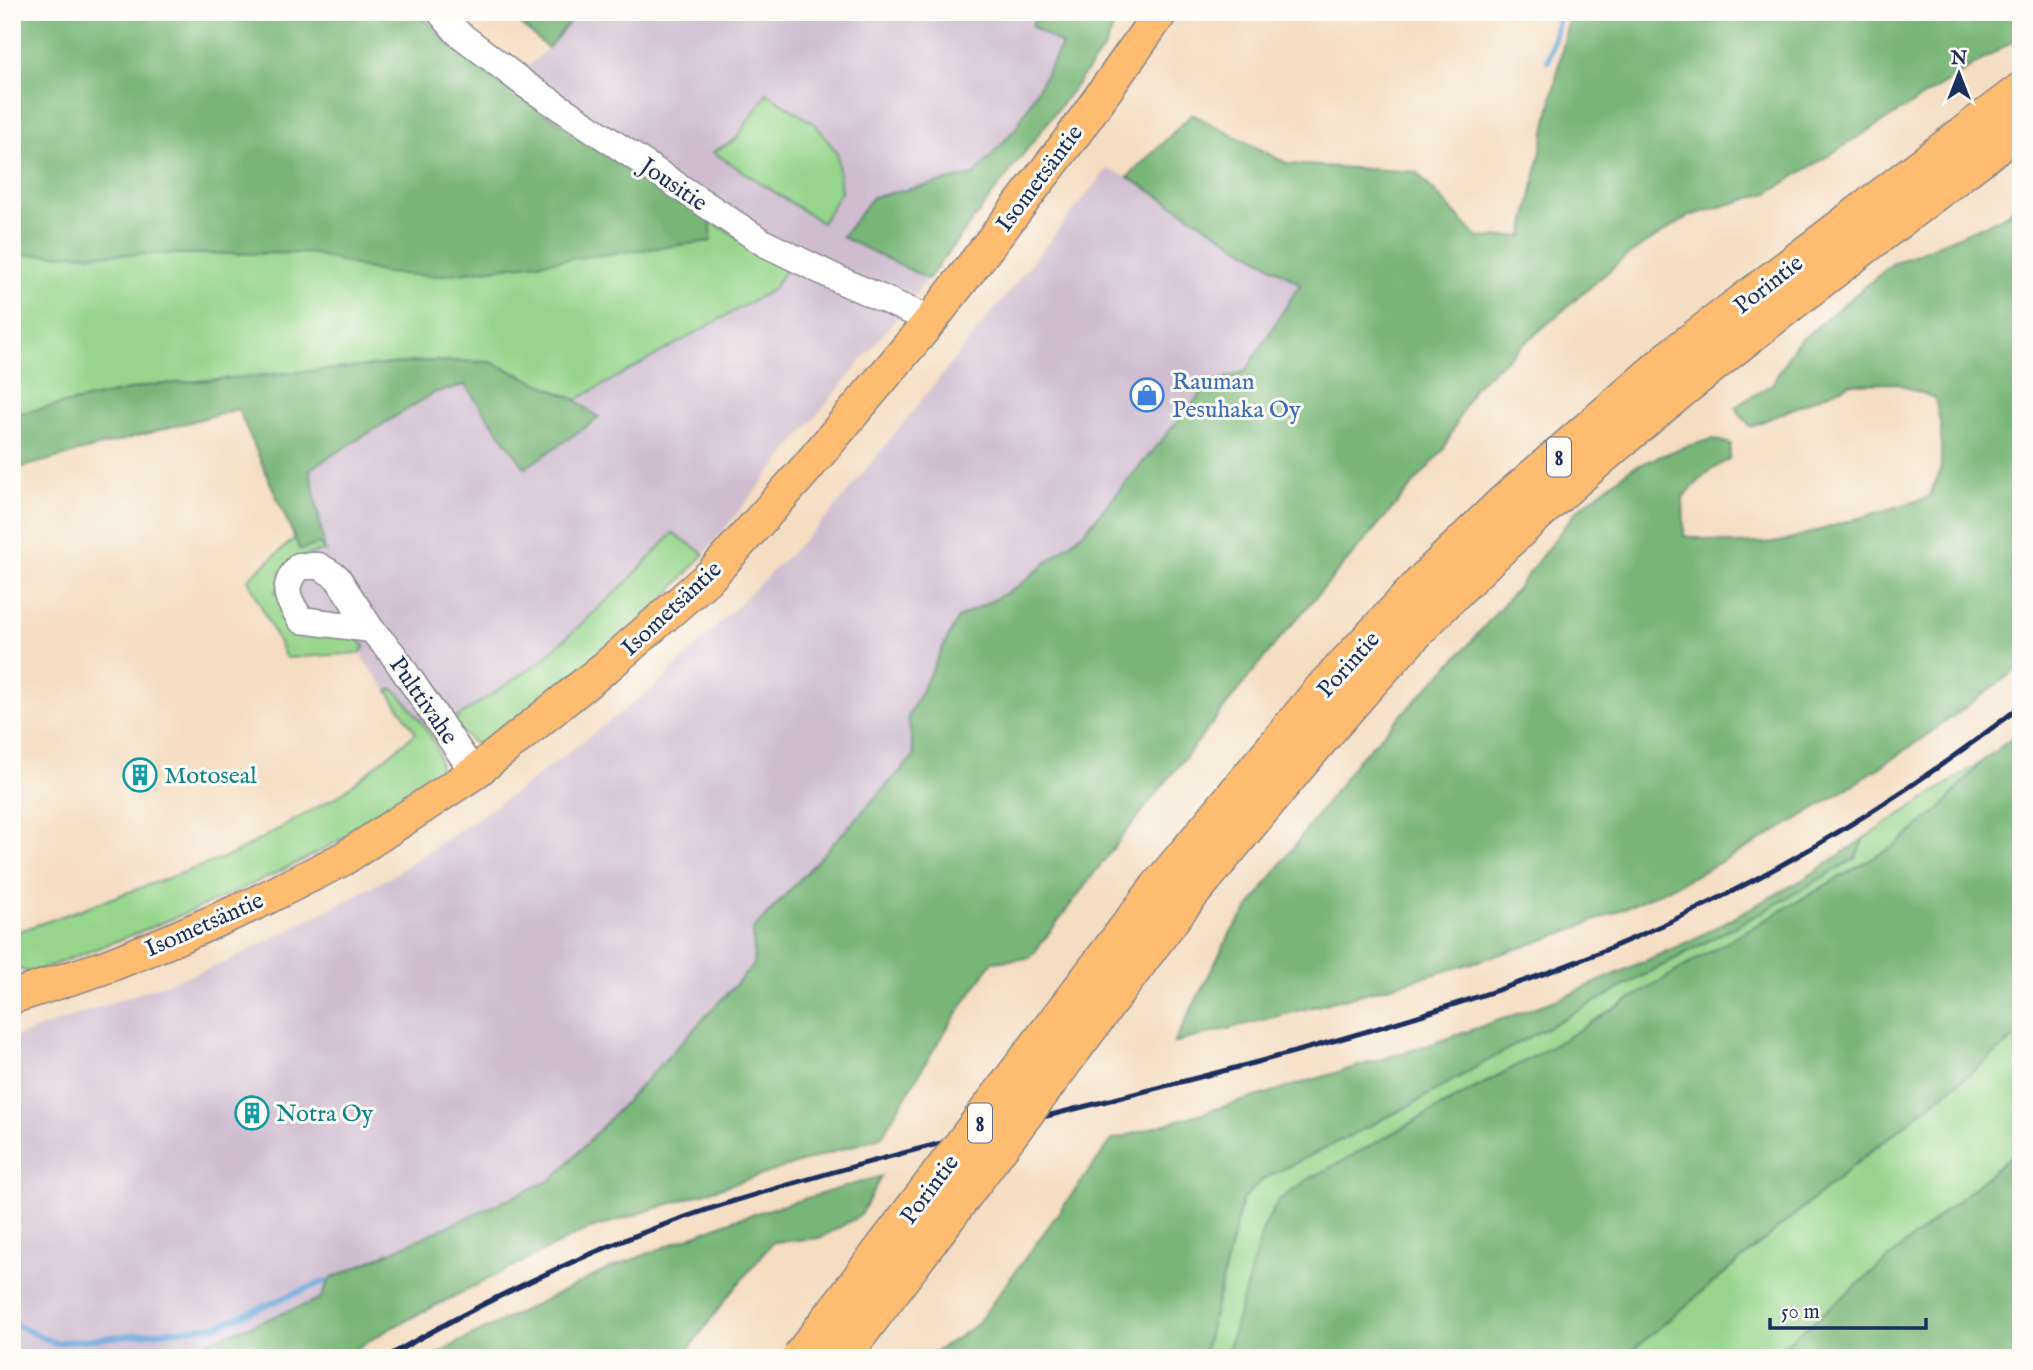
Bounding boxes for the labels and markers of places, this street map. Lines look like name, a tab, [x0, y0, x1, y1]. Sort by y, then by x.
place label: Rauman Pesuhaka Oy	[1172, 367, 1301, 426]
shop icon: Rauman Pesuhaka Oy	[1128, 376, 1166, 414]
building icon: Motoseal	[121, 756, 159, 794]
place label: Motoseal	[164, 761, 257, 792]
building icon: Notra Oy	[233, 1094, 271, 1132]
place label: Notra Oy	[276, 1099, 374, 1130]

